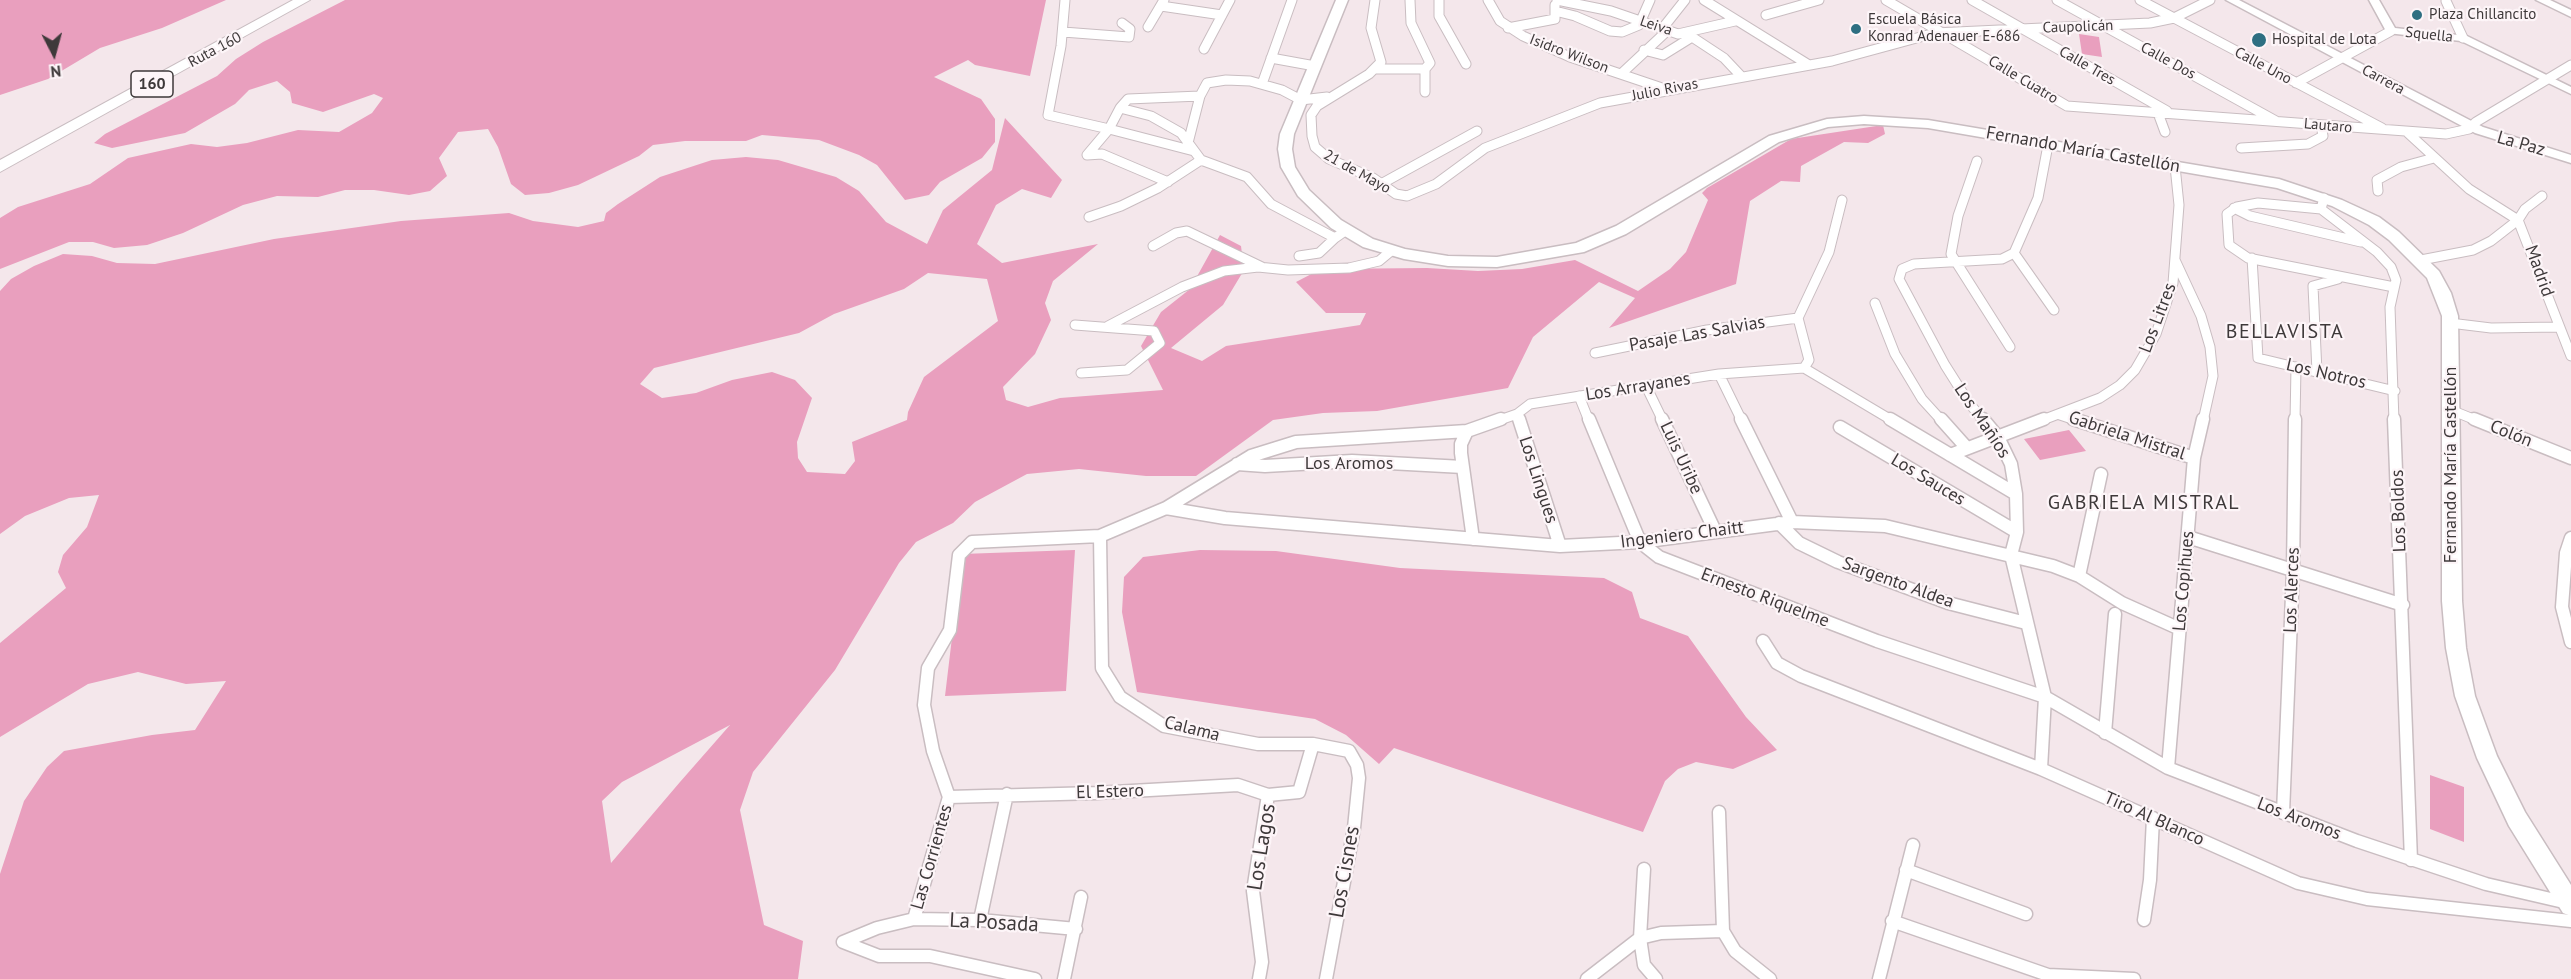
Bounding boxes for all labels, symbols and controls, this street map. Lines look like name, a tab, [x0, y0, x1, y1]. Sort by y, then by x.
place label: Plaza Chillancito	[2429, 6, 2536, 24]
marker: Plaza Chillancito	[2410, 8, 2424, 22]
place label: Escuela Básica Konrad Adenauer E-686	[1868, 11, 2020, 46]
street label: Leiva	[1637, 12, 1675, 40]
street label: Caupolicán	[2042, 17, 2114, 37]
marker: Escuela Básica Konrad Adenauer E-686	[1849, 22, 1863, 36]
north arrow	[24, 24, 84, 84]
street label: Squella	[2404, 24, 2454, 46]
street label: Ruta 160	[185, 28, 245, 72]
street label: Isidro Wilson	[1527, 31, 1611, 77]
marker: Hospital de Lota	[2250, 31, 2268, 49]
place label: Hospital de Lota	[2272, 31, 2377, 49]
street label: Calle Dos	[2137, 39, 2199, 83]
street label: Calle Tres	[2056, 43, 2118, 89]
street label: Calle Uno	[2231, 43, 2295, 89]
street label: Calle Cuatro	[1985, 52, 2061, 108]
text: N	[50, 61, 62, 82]
street label: Carrera	[2358, 61, 2408, 99]
road number: 160	[131, 71, 173, 97]
street label: Julio Rivas	[1630, 75, 1700, 105]
street label: Lautaro	[2303, 115, 2353, 137]
street label: Fernando María Castellón	[1984, 122, 2182, 178]
street label: La Paz	[2494, 127, 2548, 161]
street label: 21 de Mayo	[1320, 146, 1394, 198]
street label: Madrid	[2520, 242, 2558, 300]
street label: Los Litres	[2135, 280, 2181, 356]
street label: Pasaje Las Salvias	[1627, 311, 1767, 357]
district label: BELLAVISTA	[2226, 320, 2344, 344]
street label: Los Notros	[2284, 354, 2368, 394]
street label: Fernando María Castellón	[2440, 367, 2462, 563]
street label: Los Arrayanes	[1584, 368, 1692, 406]
street label: Los Mañíos	[1949, 380, 2015, 462]
street label: Gabriela Mistral	[2066, 407, 2188, 465]
street label: Colón	[2487, 416, 2535, 452]
street label: Luis Uribe	[1655, 418, 1707, 498]
street label: Los Lingues	[1514, 434, 1562, 526]
street label: Los Sauces	[1887, 449, 1969, 511]
street label: Los Aromos	[1305, 453, 1393, 475]
street label: Los Boldos	[2387, 469, 2411, 553]
district label: GABRIELA MISTRAL	[2048, 491, 2240, 515]
street label: Ingeniero Chaitt	[1619, 517, 1745, 553]
street label: Los Copihues	[2169, 530, 2199, 632]
street label: Los Alerces	[2280, 547, 2304, 633]
street label: Sargento Aldea	[1839, 553, 1957, 613]
street label: Ernesto Riquelme	[1698, 564, 1832, 632]
street label: Calama	[1162, 712, 1222, 746]
street label: El Estero	[1076, 780, 1144, 804]
street label: Tiro Al Blanco	[2100, 787, 2208, 851]
street label: Los Aromos	[2254, 793, 2344, 845]
street label: Las Corrientes	[907, 802, 957, 912]
street label: Los Lagos	[1243, 802, 1281, 892]
street label: Los Cisnes	[1325, 824, 1365, 920]
street label: La Posada	[949, 908, 1039, 938]

